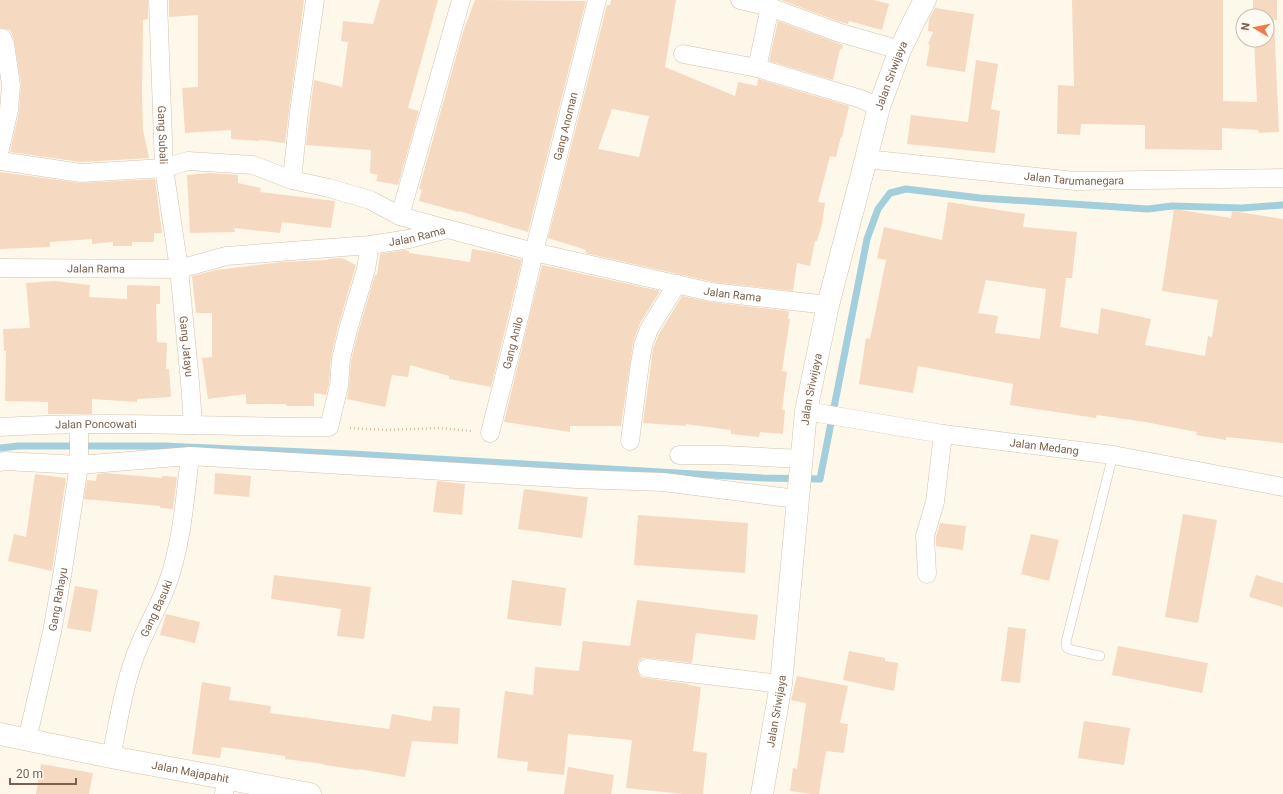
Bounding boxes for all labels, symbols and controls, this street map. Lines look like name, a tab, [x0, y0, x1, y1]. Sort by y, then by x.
north arrow	[1235, 8, 1275, 48]
text: N	[1239, 21, 1253, 31]
street label: Jalan Sriwijaya	[872, 39, 910, 112]
street label: Gang Anoman	[551, 91, 581, 162]
street label: Gang Subali	[155, 105, 170, 164]
street label: Jalan Tarumanegara	[1023, 170, 1124, 188]
street label: Jalan Rama	[388, 224, 447, 249]
street label: Jalan Rama	[67, 262, 125, 276]
street label: Jalan Rama	[702, 285, 762, 305]
street label: Gang Jatayu	[177, 315, 195, 378]
street label: Gang Anilo	[500, 315, 526, 370]
street label: Jalan Sriwijaya	[799, 352, 825, 426]
street label: Jalan Poncowati	[55, 418, 137, 432]
street label: Jalan Medang	[1009, 436, 1080, 458]
street label: Gang Rahayu	[46, 567, 70, 632]
street label: Gang Basuki	[138, 578, 175, 639]
street label: Jalan Sriwijaya	[764, 675, 789, 748]
street label: Jalan Majapahit	[151, 759, 230, 786]
scale bar	[10, 760, 76, 786]
text: 20 m	[16, 767, 43, 781]

